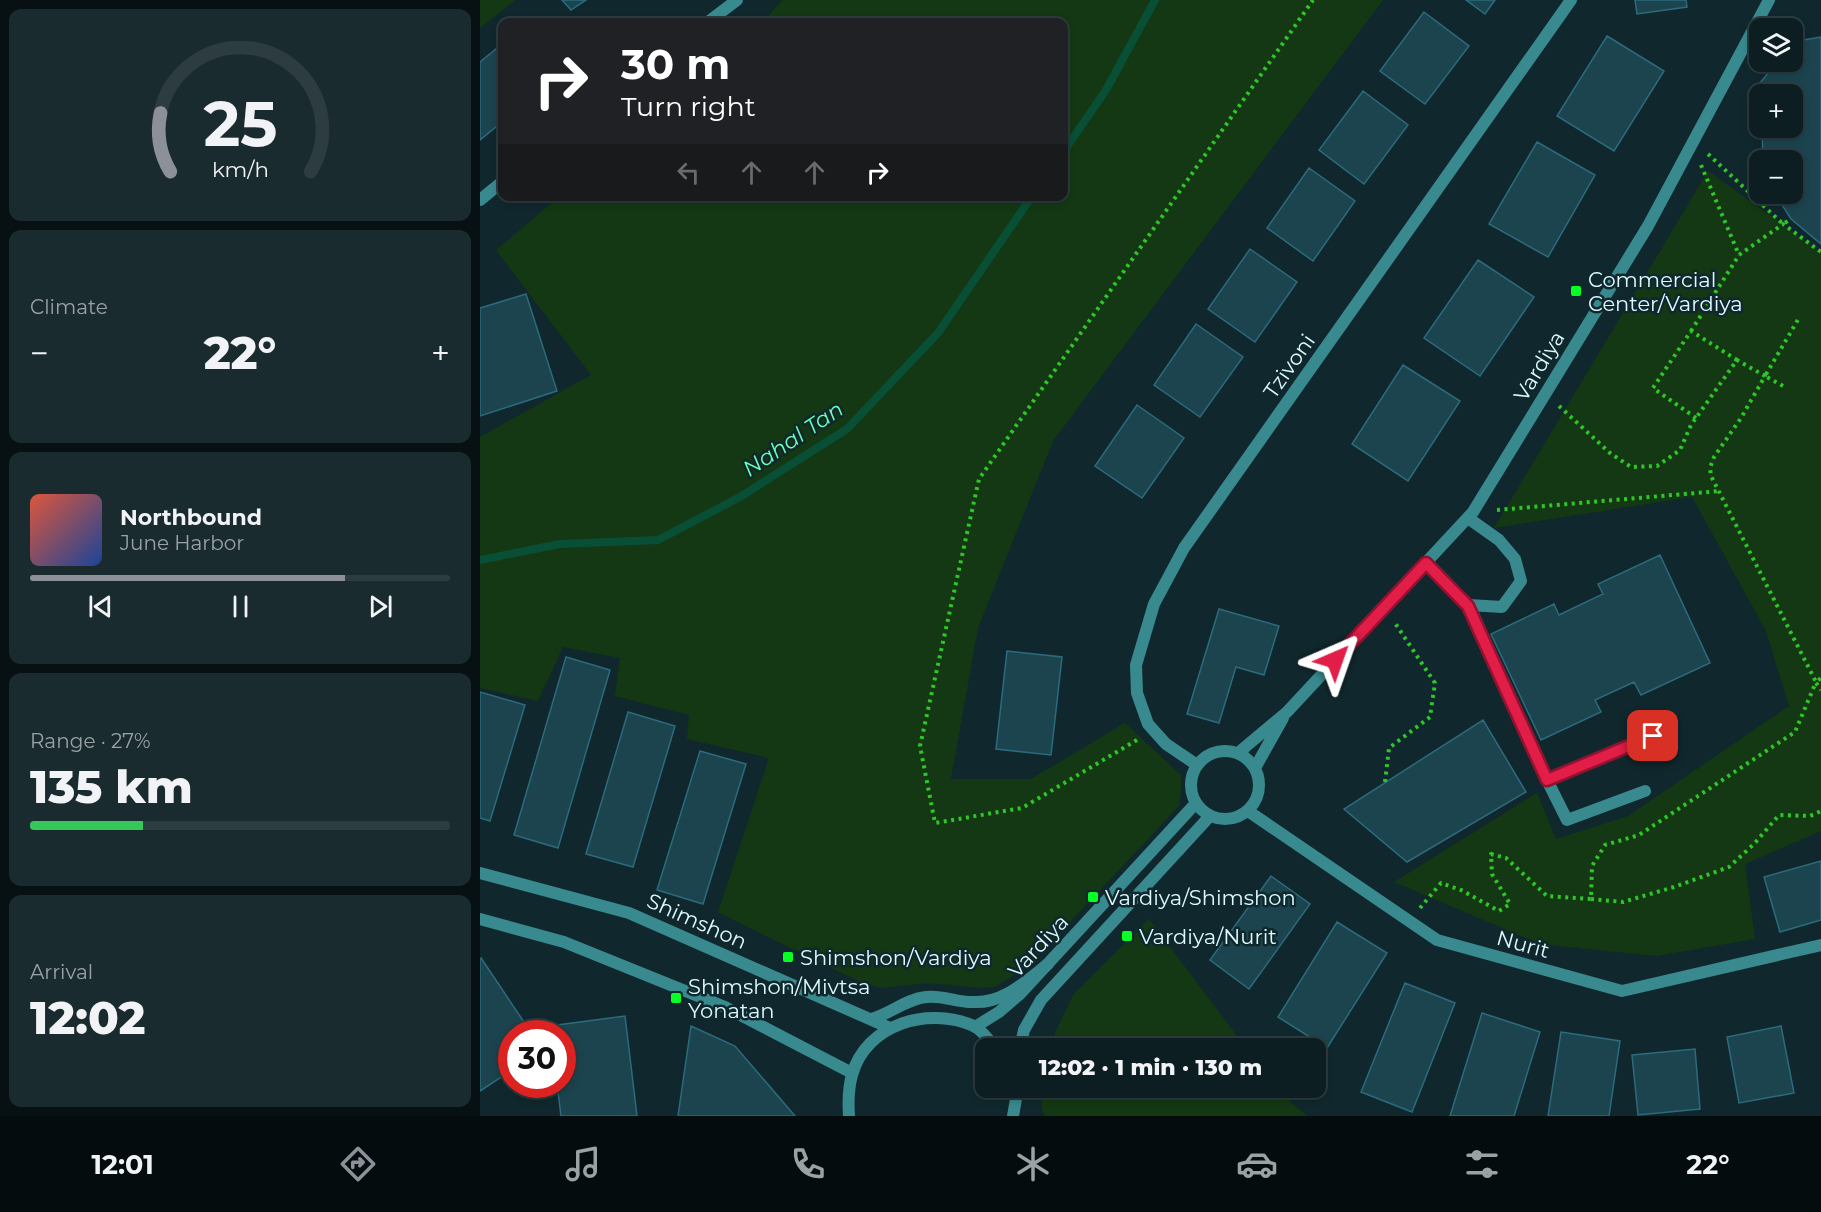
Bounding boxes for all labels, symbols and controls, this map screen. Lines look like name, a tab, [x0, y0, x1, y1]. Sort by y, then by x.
map controls	[1749, 18, 1803, 204]
button: layers	[1749, 18, 1803, 72]
text: 30 m	[621, 38, 730, 90]
icon: right	[522, 42, 600, 120]
button: +	[1749, 84, 1803, 138]
text: 25	[203, 86, 277, 162]
text: Turn right	[621, 90, 756, 123]
button: −	[1749, 150, 1803, 204]
icon: left	[672, 156, 705, 189]
icon: ahead	[735, 156, 768, 189]
icon: ahead	[798, 156, 831, 189]
icon: right	[861, 156, 894, 189]
text: km/h	[211, 157, 269, 183]
place label: Commercial Center/Vardiya	[1588, 267, 1743, 316]
marker: Commercial Center/Vardiya	[1569, 284, 1583, 298]
text: Climate	[30, 295, 108, 319]
text: 22°	[204, 325, 276, 380]
street label: Vardiya	[1508, 326, 1570, 406]
street label: Tzivoni	[1258, 329, 1320, 403]
text: −	[30, 333, 49, 373]
text: +	[431, 333, 450, 373]
water label: Nahal Tan	[738, 396, 848, 482]
text: Northbound	[120, 504, 262, 531]
text: June Harbor	[120, 531, 244, 555]
icon: previous	[84, 590, 117, 623]
icon: pause	[224, 590, 257, 623]
icon: next	[364, 590, 397, 623]
position arrow	[1303, 628, 1367, 692]
pin	[1627, 710, 1678, 761]
icon: arrive	[1636, 719, 1669, 752]
text: Range · 27%	[30, 729, 151, 753]
text: 135 km	[30, 759, 193, 814]
place label: Vardiya/Shimshon	[1105, 885, 1296, 910]
street label: Shimshon	[643, 888, 751, 954]
marker: Vardiya/Shimshon	[1086, 890, 1100, 904]
street label: Vardiya	[1003, 909, 1073, 983]
place label: Vardiya/Nurit	[1139, 924, 1277, 949]
street label: Nurit	[1494, 925, 1552, 963]
marker: Vardiya/Nurit	[1120, 929, 1134, 943]
place label: Shimshon/Vardiya	[800, 945, 992, 970]
marker: Shimshon/Vardiya	[781, 950, 795, 964]
text: Arrival	[30, 960, 93, 984]
place label: Shimshon/Mivtsa Yonatan	[688, 974, 870, 1023]
text: 12:02	[30, 990, 145, 1045]
marker: Shimshon/Mivtsa Yonatan	[669, 991, 683, 1005]
speed limit sign: 30	[498, 1020, 576, 1098]
text: 12:02 · 1 min · 130 m	[1039, 1054, 1262, 1081]
icon: directions	[337, 1143, 379, 1185]
icon: music	[562, 1143, 604, 1185]
icon: phone	[787, 1143, 829, 1185]
icon: climate	[1012, 1143, 1054, 1185]
icon: car	[1236, 1143, 1278, 1185]
icon: filters	[1461, 1143, 1503, 1185]
text: 12:01	[91, 1148, 154, 1181]
text: 22°	[1686, 1148, 1729, 1181]

